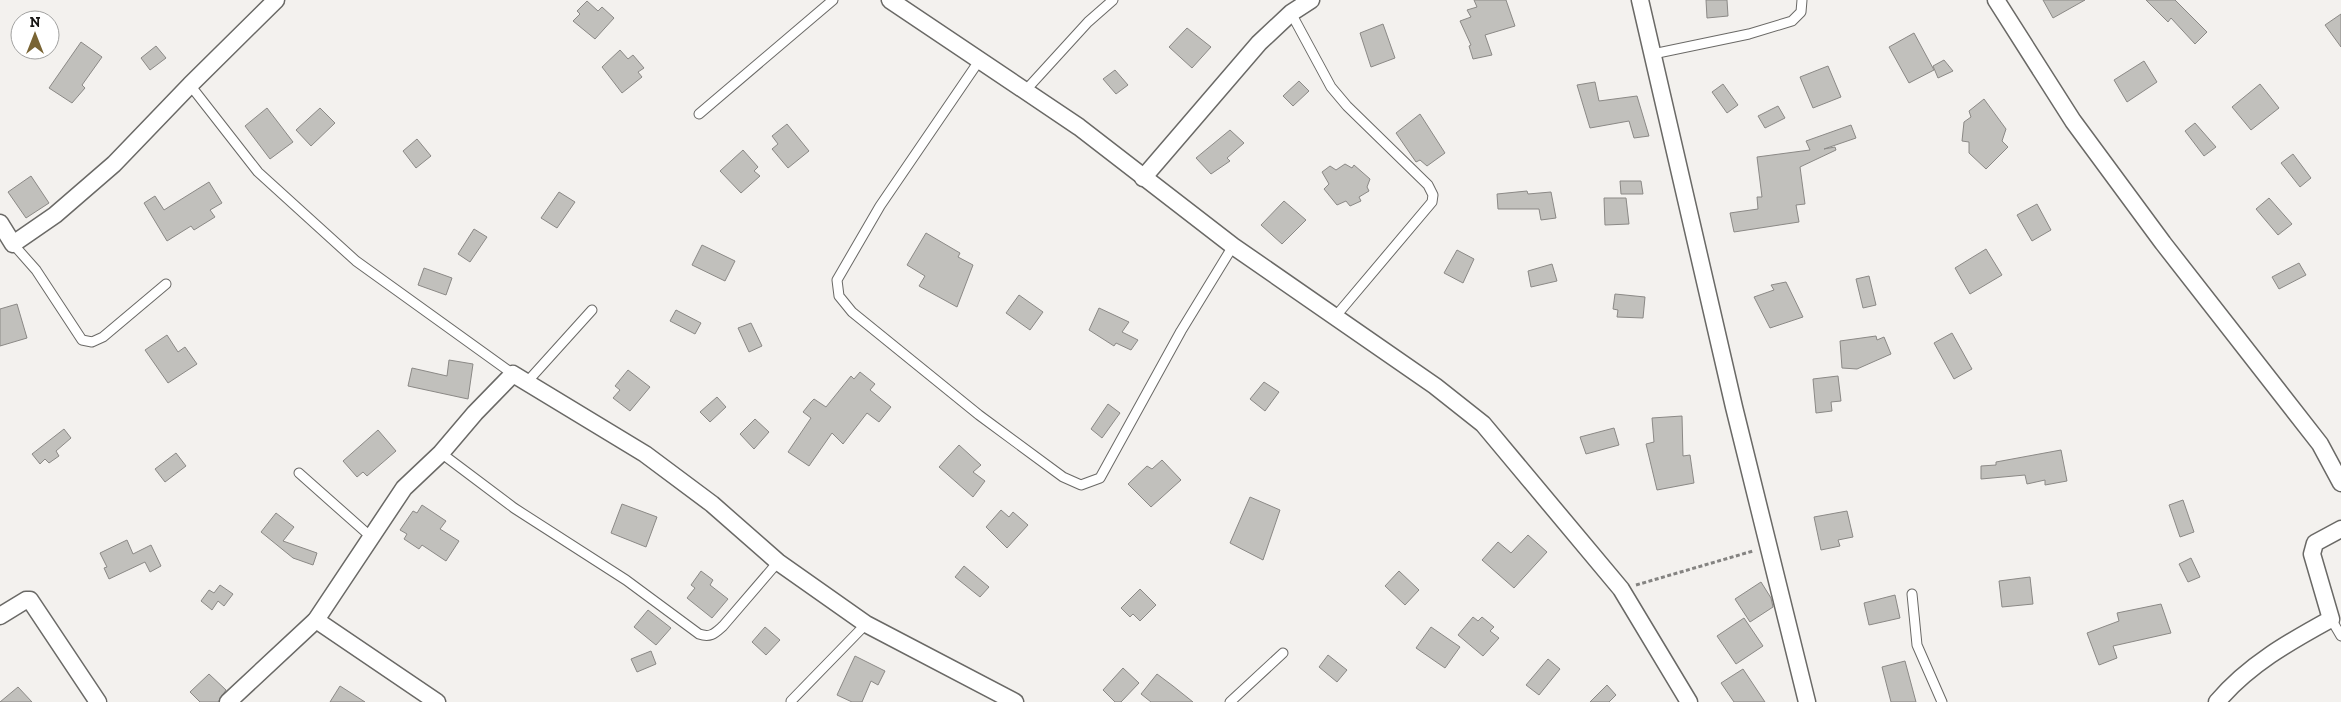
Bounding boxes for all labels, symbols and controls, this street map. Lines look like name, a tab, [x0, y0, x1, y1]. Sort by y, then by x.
north arrow	[10, 10, 60, 60]
text: N	[30, 14, 41, 31]

